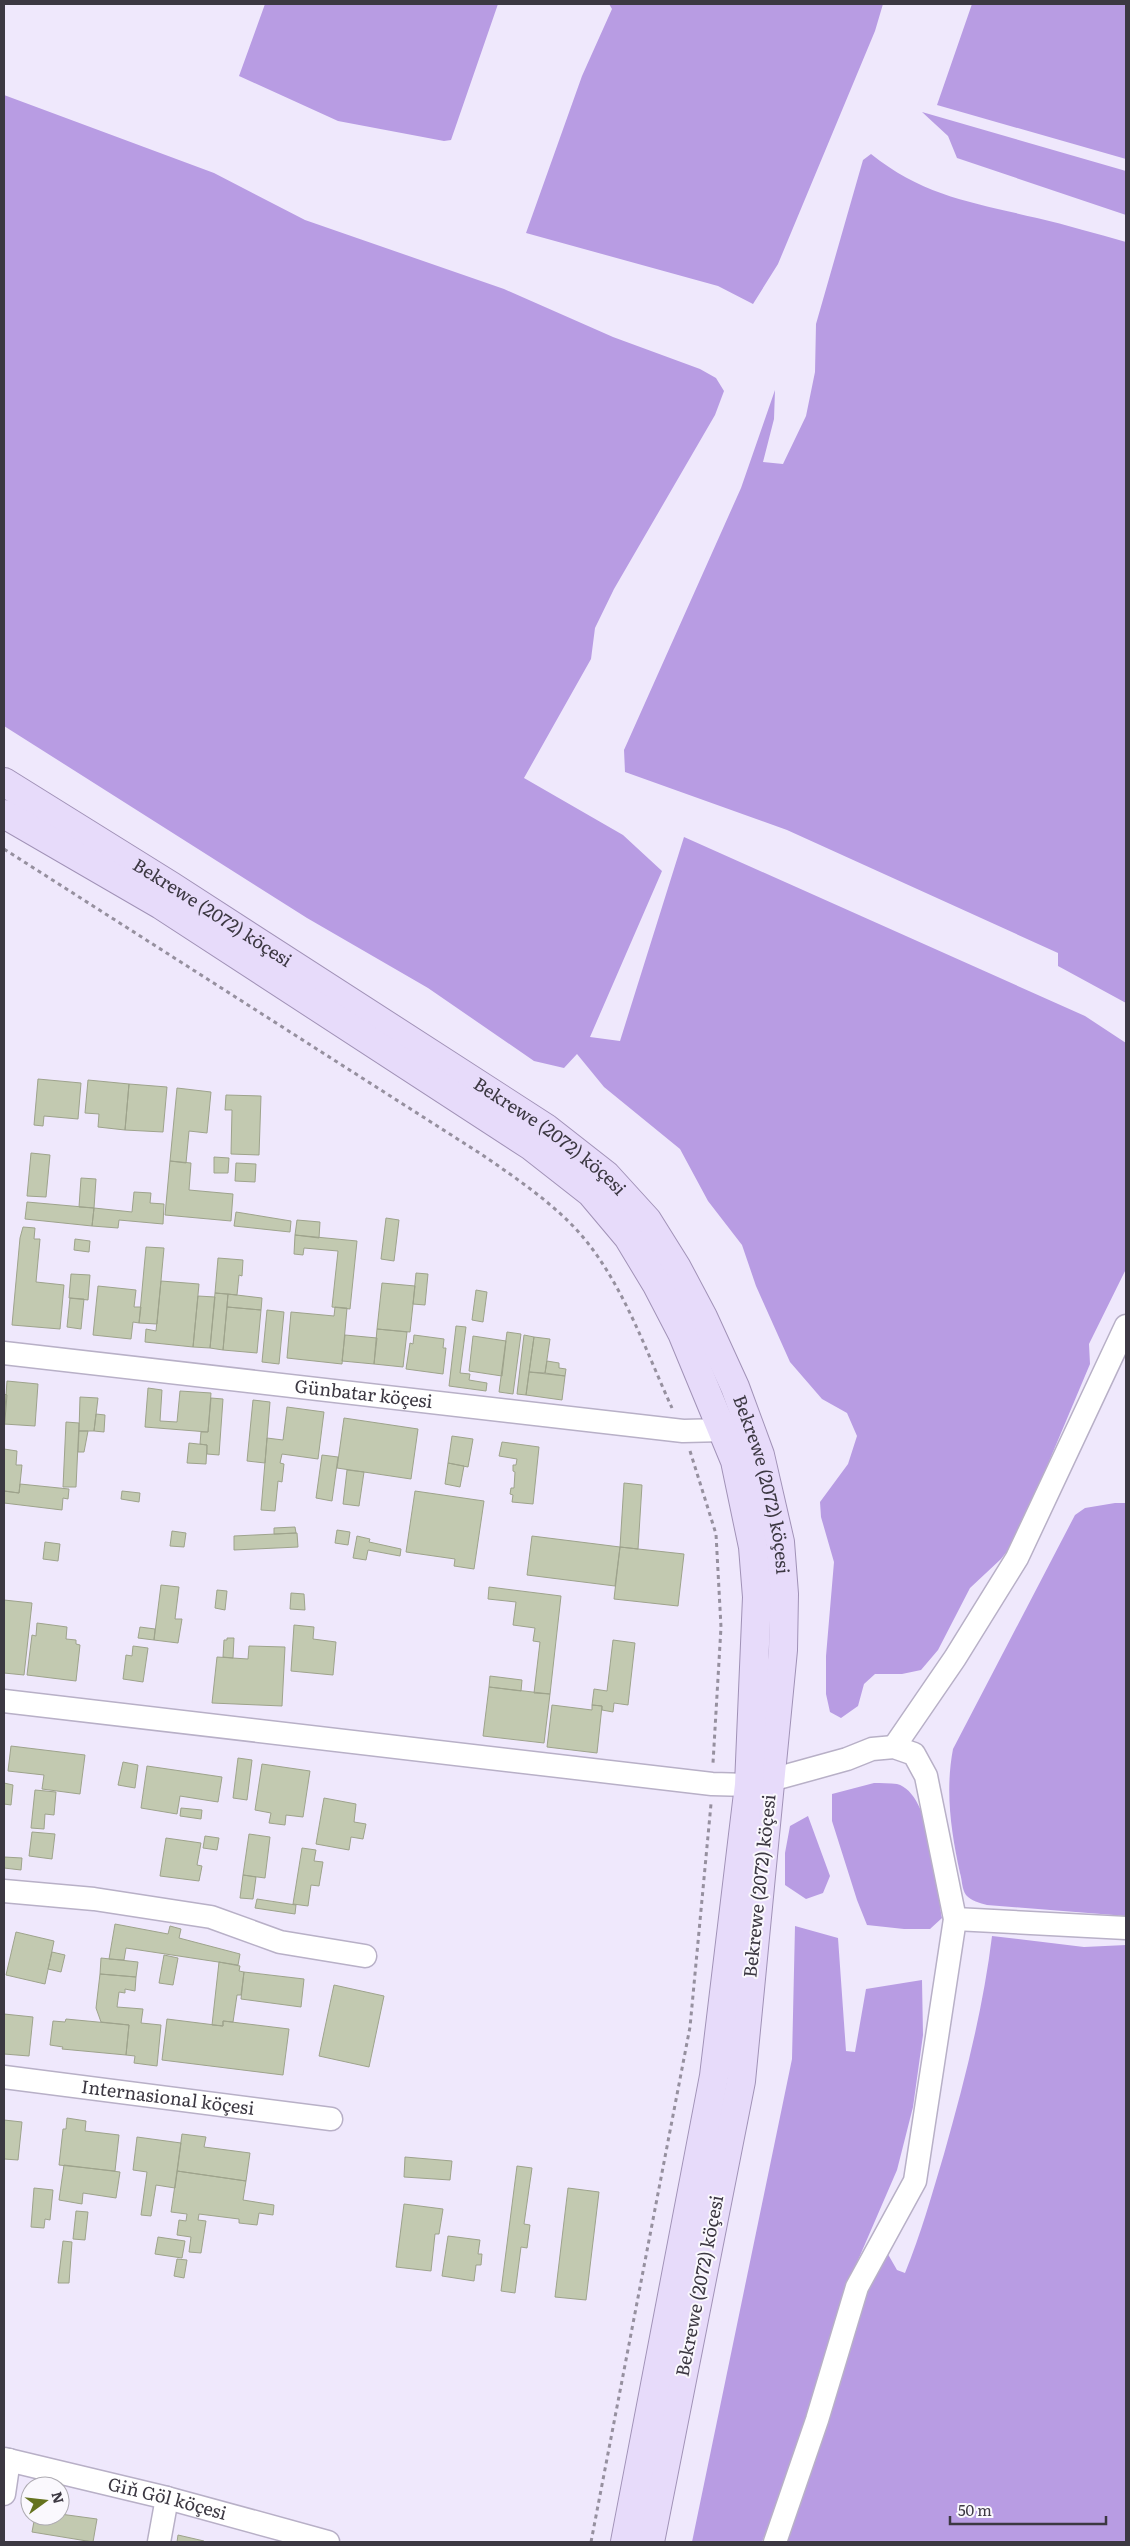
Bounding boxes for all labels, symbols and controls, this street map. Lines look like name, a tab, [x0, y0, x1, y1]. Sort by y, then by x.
street label: Bekrewe (2072) köçesi	[128, 851, 298, 973]
street label: Bekrewe (2072) köçesi	[469, 1070, 633, 1201]
street label: Günbatar köçesi	[293, 1371, 434, 1414]
street label: Bekrewe (2072) köçesi	[727, 1391, 797, 1575]
street label: Bekrewe (2072) köçesi	[735, 1793, 782, 1979]
street label: Internasional köçesi	[80, 2072, 256, 2121]
street label: Bekrewe (2072) köçesi	[668, 2193, 729, 2379]
street label: Giň Göl köçesi	[105, 2469, 230, 2526]
north arrow	[20, 2476, 70, 2526]
text: N	[47, 2489, 70, 2506]
scale bar	[950, 2494, 1106, 2526]
text: 50 m	[958, 2498, 992, 2521]

